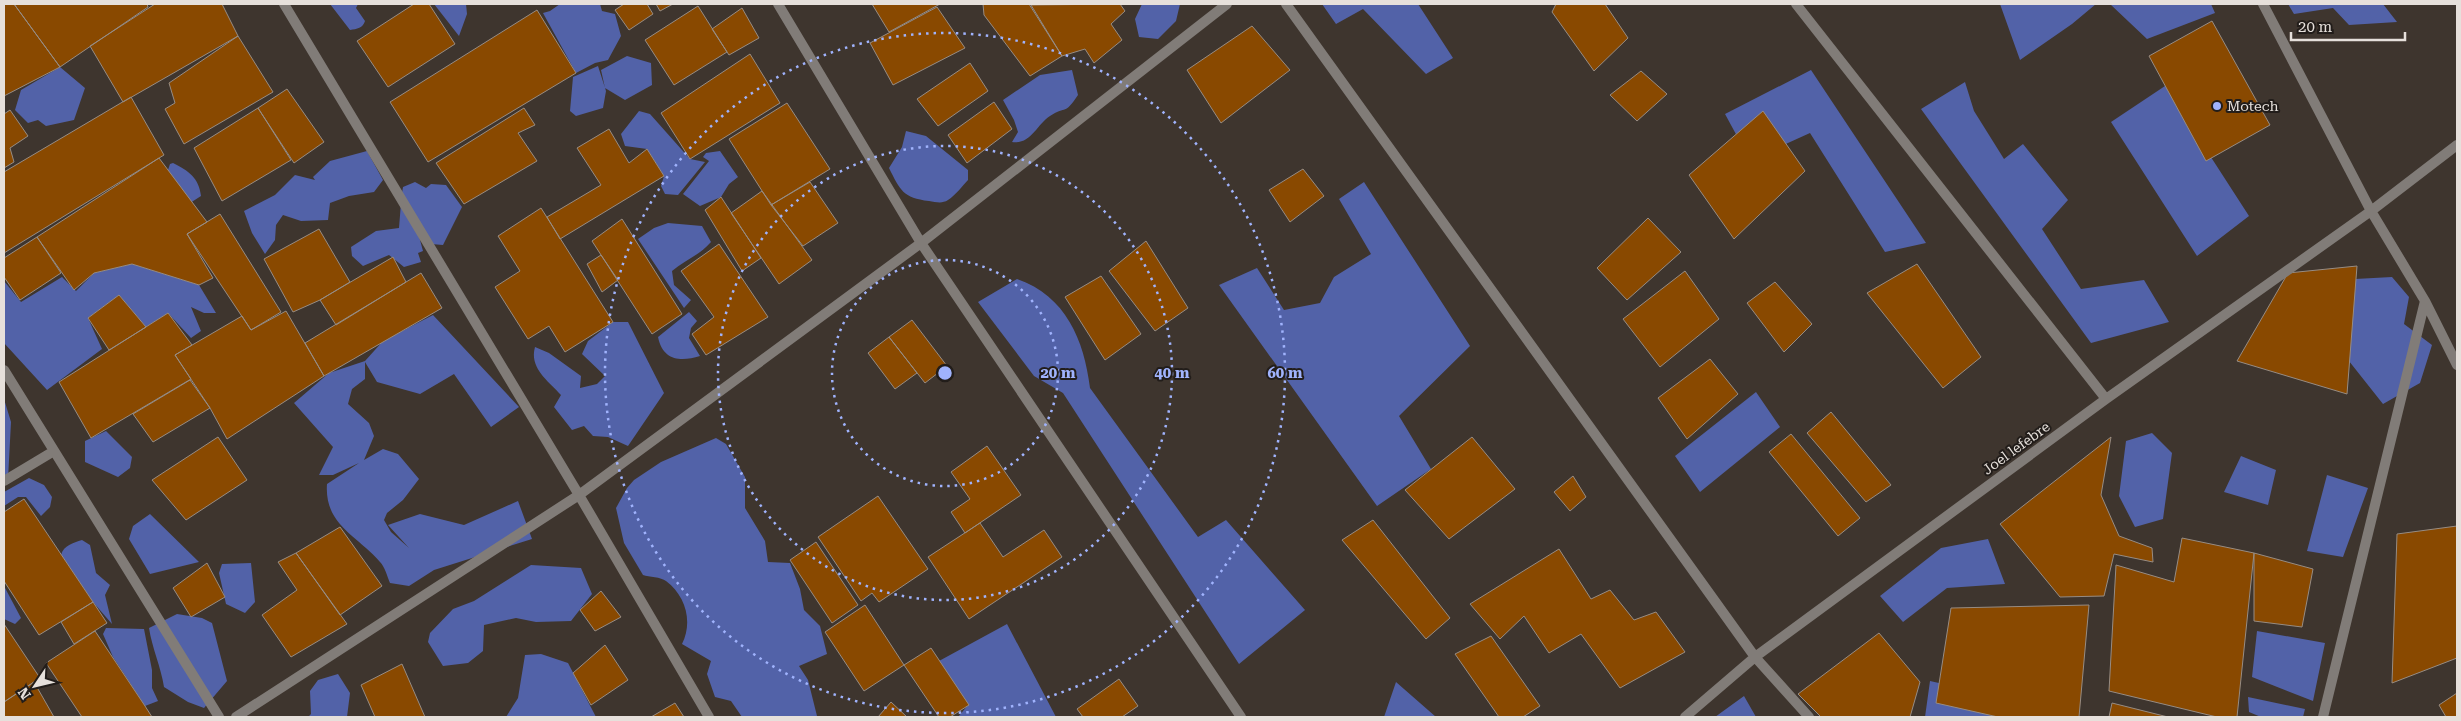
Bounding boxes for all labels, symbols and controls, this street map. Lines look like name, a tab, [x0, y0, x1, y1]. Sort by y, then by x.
scale bar	[2291, 10, 2405, 42]
text: 20 m	[2298, 18, 2333, 36]
place label: Motech	[2227, 98, 2279, 114]
marker: Motech	[2211, 100, 2223, 112]
centre of rings	[936, 364, 954, 382]
text: 20 m	[1040, 364, 1076, 382]
text: 40 m	[1154, 364, 1190, 382]
text: 60 m	[1267, 364, 1303, 382]
street label: Joel lefebre	[1979, 418, 2053, 478]
north arrow	[10, 661, 60, 711]
text: N	[15, 684, 34, 702]

